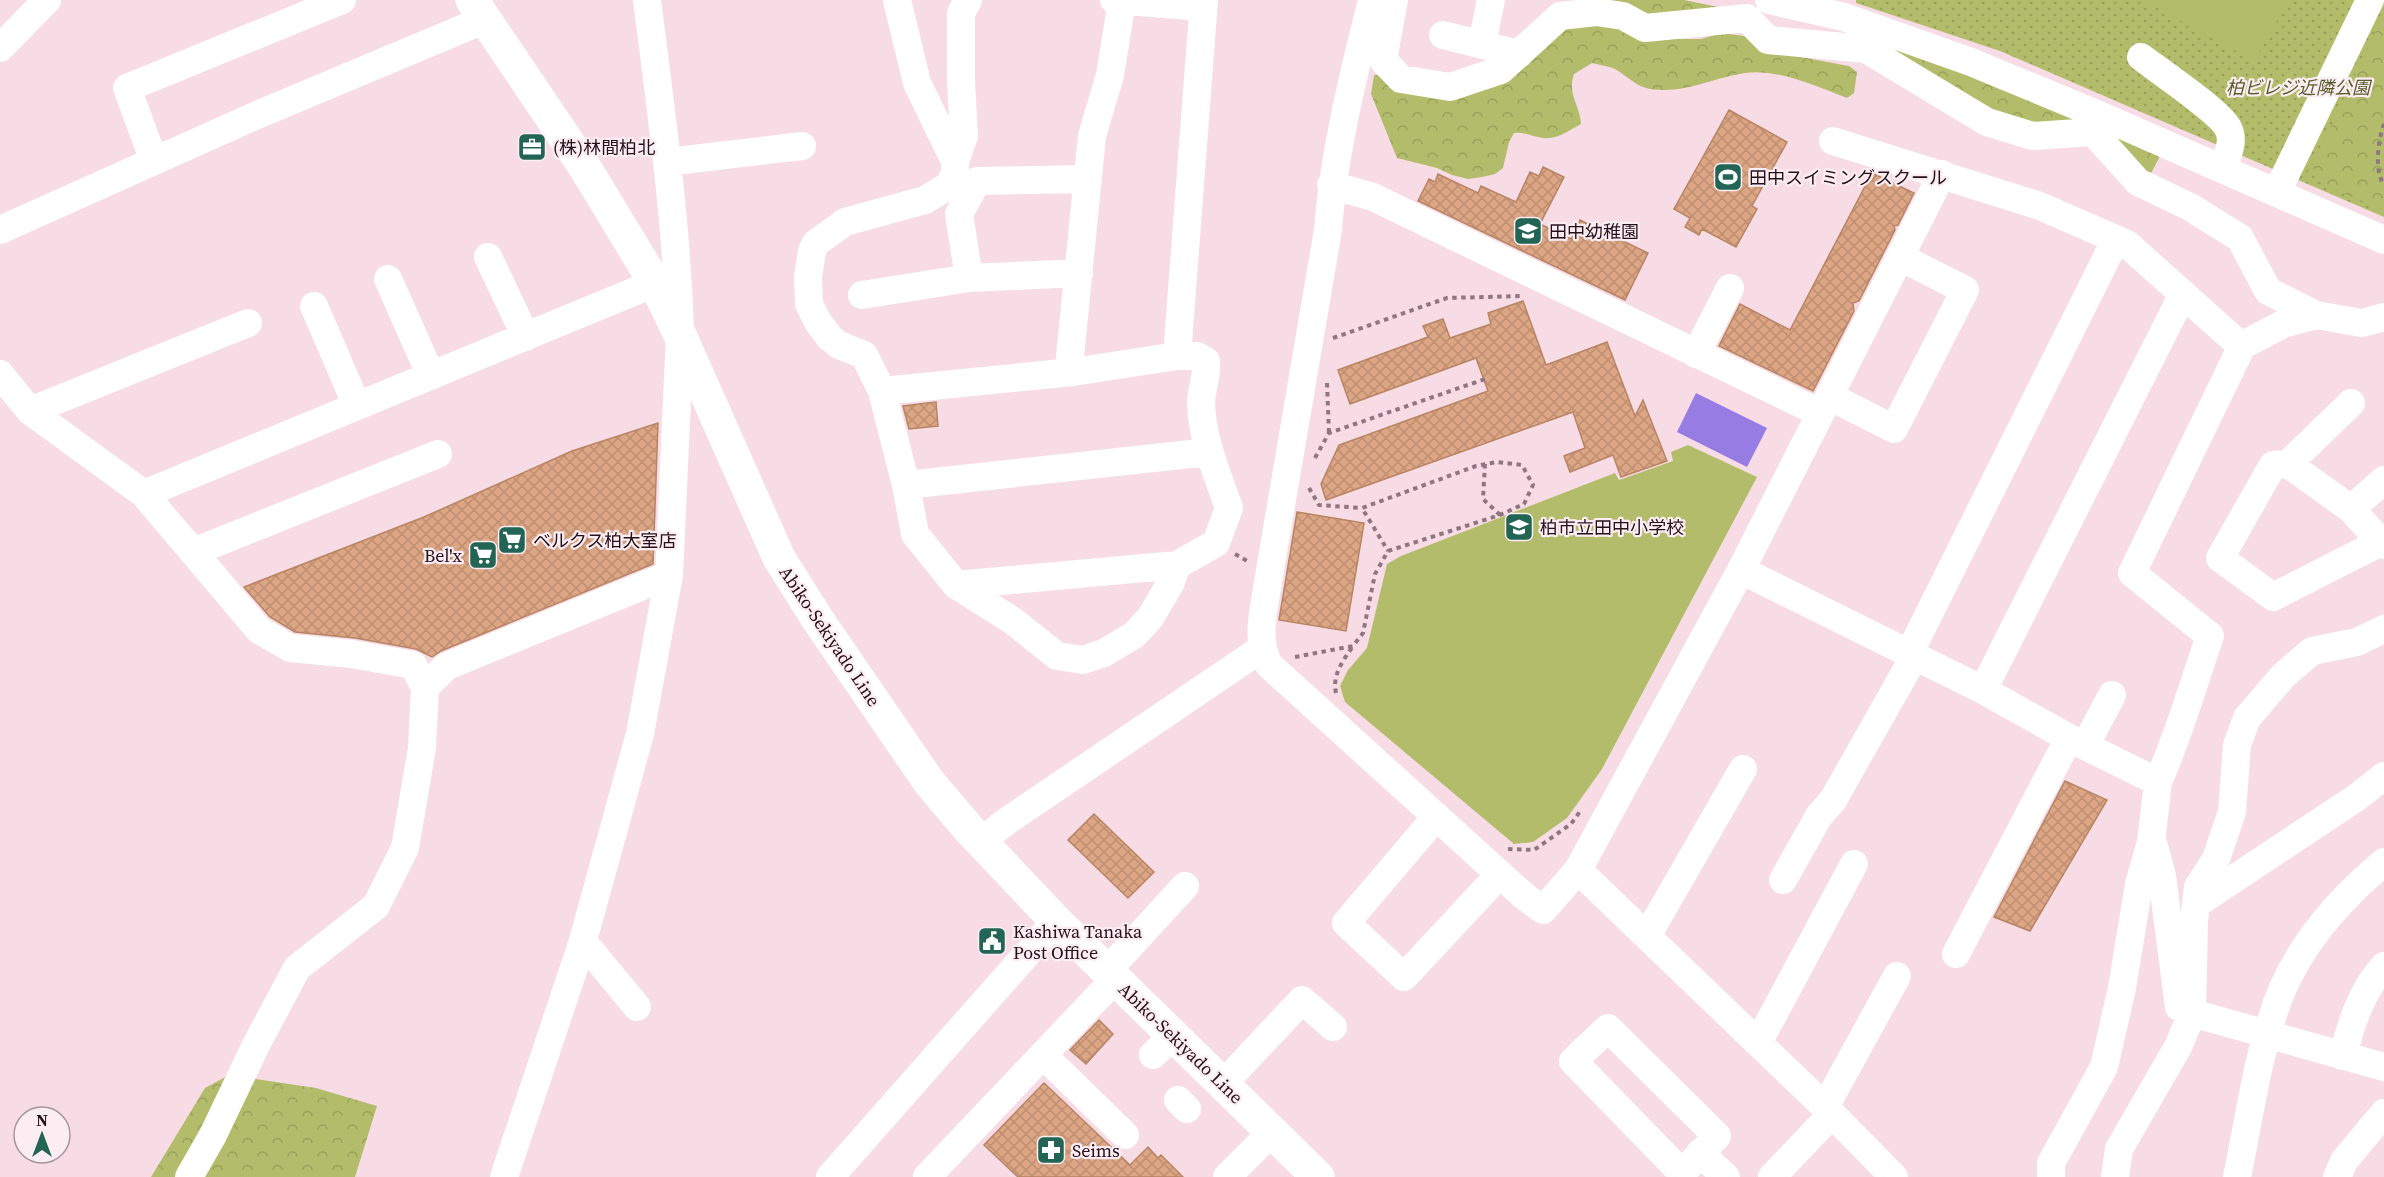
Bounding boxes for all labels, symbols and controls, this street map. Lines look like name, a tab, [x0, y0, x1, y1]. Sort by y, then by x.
park label: 柏ビレジ近隣公園	[2226, 75, 2373, 100]
office icon: (株)林間柏北	[516, 131, 548, 163]
place label: (株)林間柏北	[553, 135, 655, 160]
sports icon: 田中スイミングスクール	[1712, 161, 1744, 193]
place label: 田中スイミングスクール	[1749, 165, 1947, 190]
school or university icon: 田中幼稚園	[1512, 215, 1544, 247]
place label: 田中幼稚園	[1549, 219, 1639, 244]
school or university icon: 柏市立田中小学校	[1503, 511, 1535, 543]
place label: 柏市立田中小学校	[1540, 515, 1684, 540]
supermarket icon: ベルクス柏大室店	[496, 524, 528, 556]
place label: ベルクス柏大室店	[533, 528, 676, 553]
supermarket icon: Bel'x	[467, 539, 499, 571]
place label: Bel'x	[424, 543, 463, 568]
street label: Abiko-Sekiyado Line	[774, 561, 886, 711]
place label: Kashiwa Tanaka Post Office	[1013, 919, 1143, 965]
public building icon: Kashiwa Tanaka Post Office	[976, 925, 1008, 957]
street label: Abiko-Sekiyado Line	[1113, 977, 1249, 1109]
north arrow	[12, 1105, 72, 1165]
text: N	[36, 1109, 48, 1131]
pharmacy icon: Seims	[1035, 1134, 1067, 1166]
place label: Seims	[1072, 1138, 1120, 1163]

